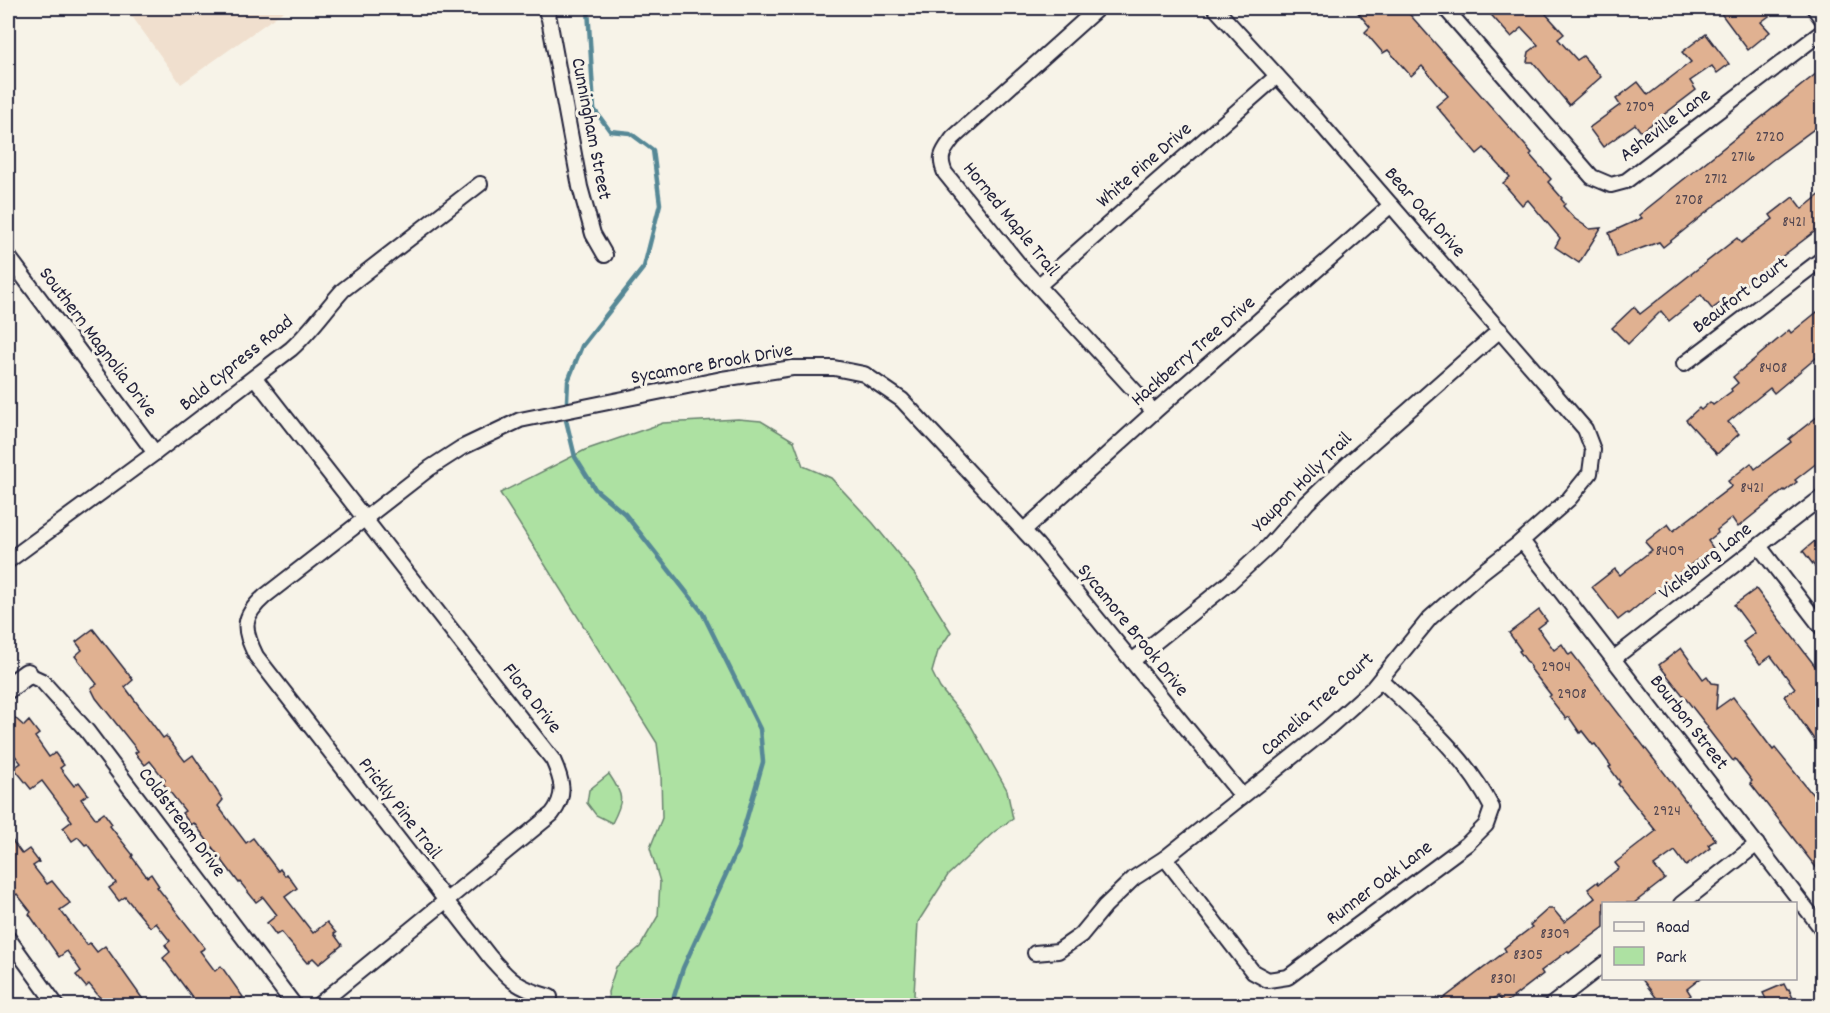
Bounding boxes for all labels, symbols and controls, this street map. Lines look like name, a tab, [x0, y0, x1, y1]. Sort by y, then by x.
street label: Cunningham Street	[563, 56, 617, 202]
street label: Asheville Lane	[1615, 82, 1718, 170]
house number: 2709	[1625, 96, 1655, 119]
street label: White Pine Drive	[1091, 116, 1199, 216]
house number: 2720	[1756, 126, 1784, 149]
house number: 2716	[1731, 146, 1755, 169]
street label: Horned Maple Trail	[955, 157, 1065, 283]
street label: Bear Oak Drive	[1377, 162, 1471, 265]
house number: 2712	[1704, 168, 1728, 191]
house number: 2708	[1675, 189, 1703, 212]
house number: 8421	[1782, 211, 1806, 234]
street label: Beaufort Court	[1687, 251, 1795, 341]
street label: Southern Magnolia Drive	[31, 262, 163, 424]
street label: Hackberry Tree Drive	[1126, 290, 1263, 414]
street label: Bald Cypress Road	[174, 309, 300, 419]
street label: Sycamore Brook Drive	[629, 337, 795, 393]
house number: 8408	[1759, 357, 1787, 380]
street label: Yaupon Holly Trail	[1246, 426, 1360, 540]
house number: 8421	[1740, 477, 1764, 500]
street label: Vicksburg Lane	[1653, 517, 1759, 607]
house number: 8409	[1655, 540, 1685, 563]
street label: Sycamore Brook Drive	[1070, 559, 1195, 704]
street label: Camelia Tree Court	[1255, 646, 1381, 764]
house number: 2904	[1541, 656, 1571, 679]
street label: Flora Drive	[495, 658, 568, 740]
street label: Bourbon Street	[1642, 669, 1734, 777]
house number: 2908	[1557, 683, 1587, 706]
street label: Prickly Pine Trail	[350, 752, 448, 866]
street label: Coldstream Drive	[130, 762, 232, 884]
house number: 2924	[1653, 800, 1681, 823]
street label: Runner Oak Lane	[1321, 835, 1439, 933]
legend	[1602, 902, 1797, 980]
text: Road	[1656, 916, 1690, 941]
house number: 8309	[1540, 923, 1570, 946]
house number: 8305	[1513, 944, 1543, 967]
text: Park	[1656, 946, 1687, 971]
house number: 8301	[1490, 968, 1516, 991]

